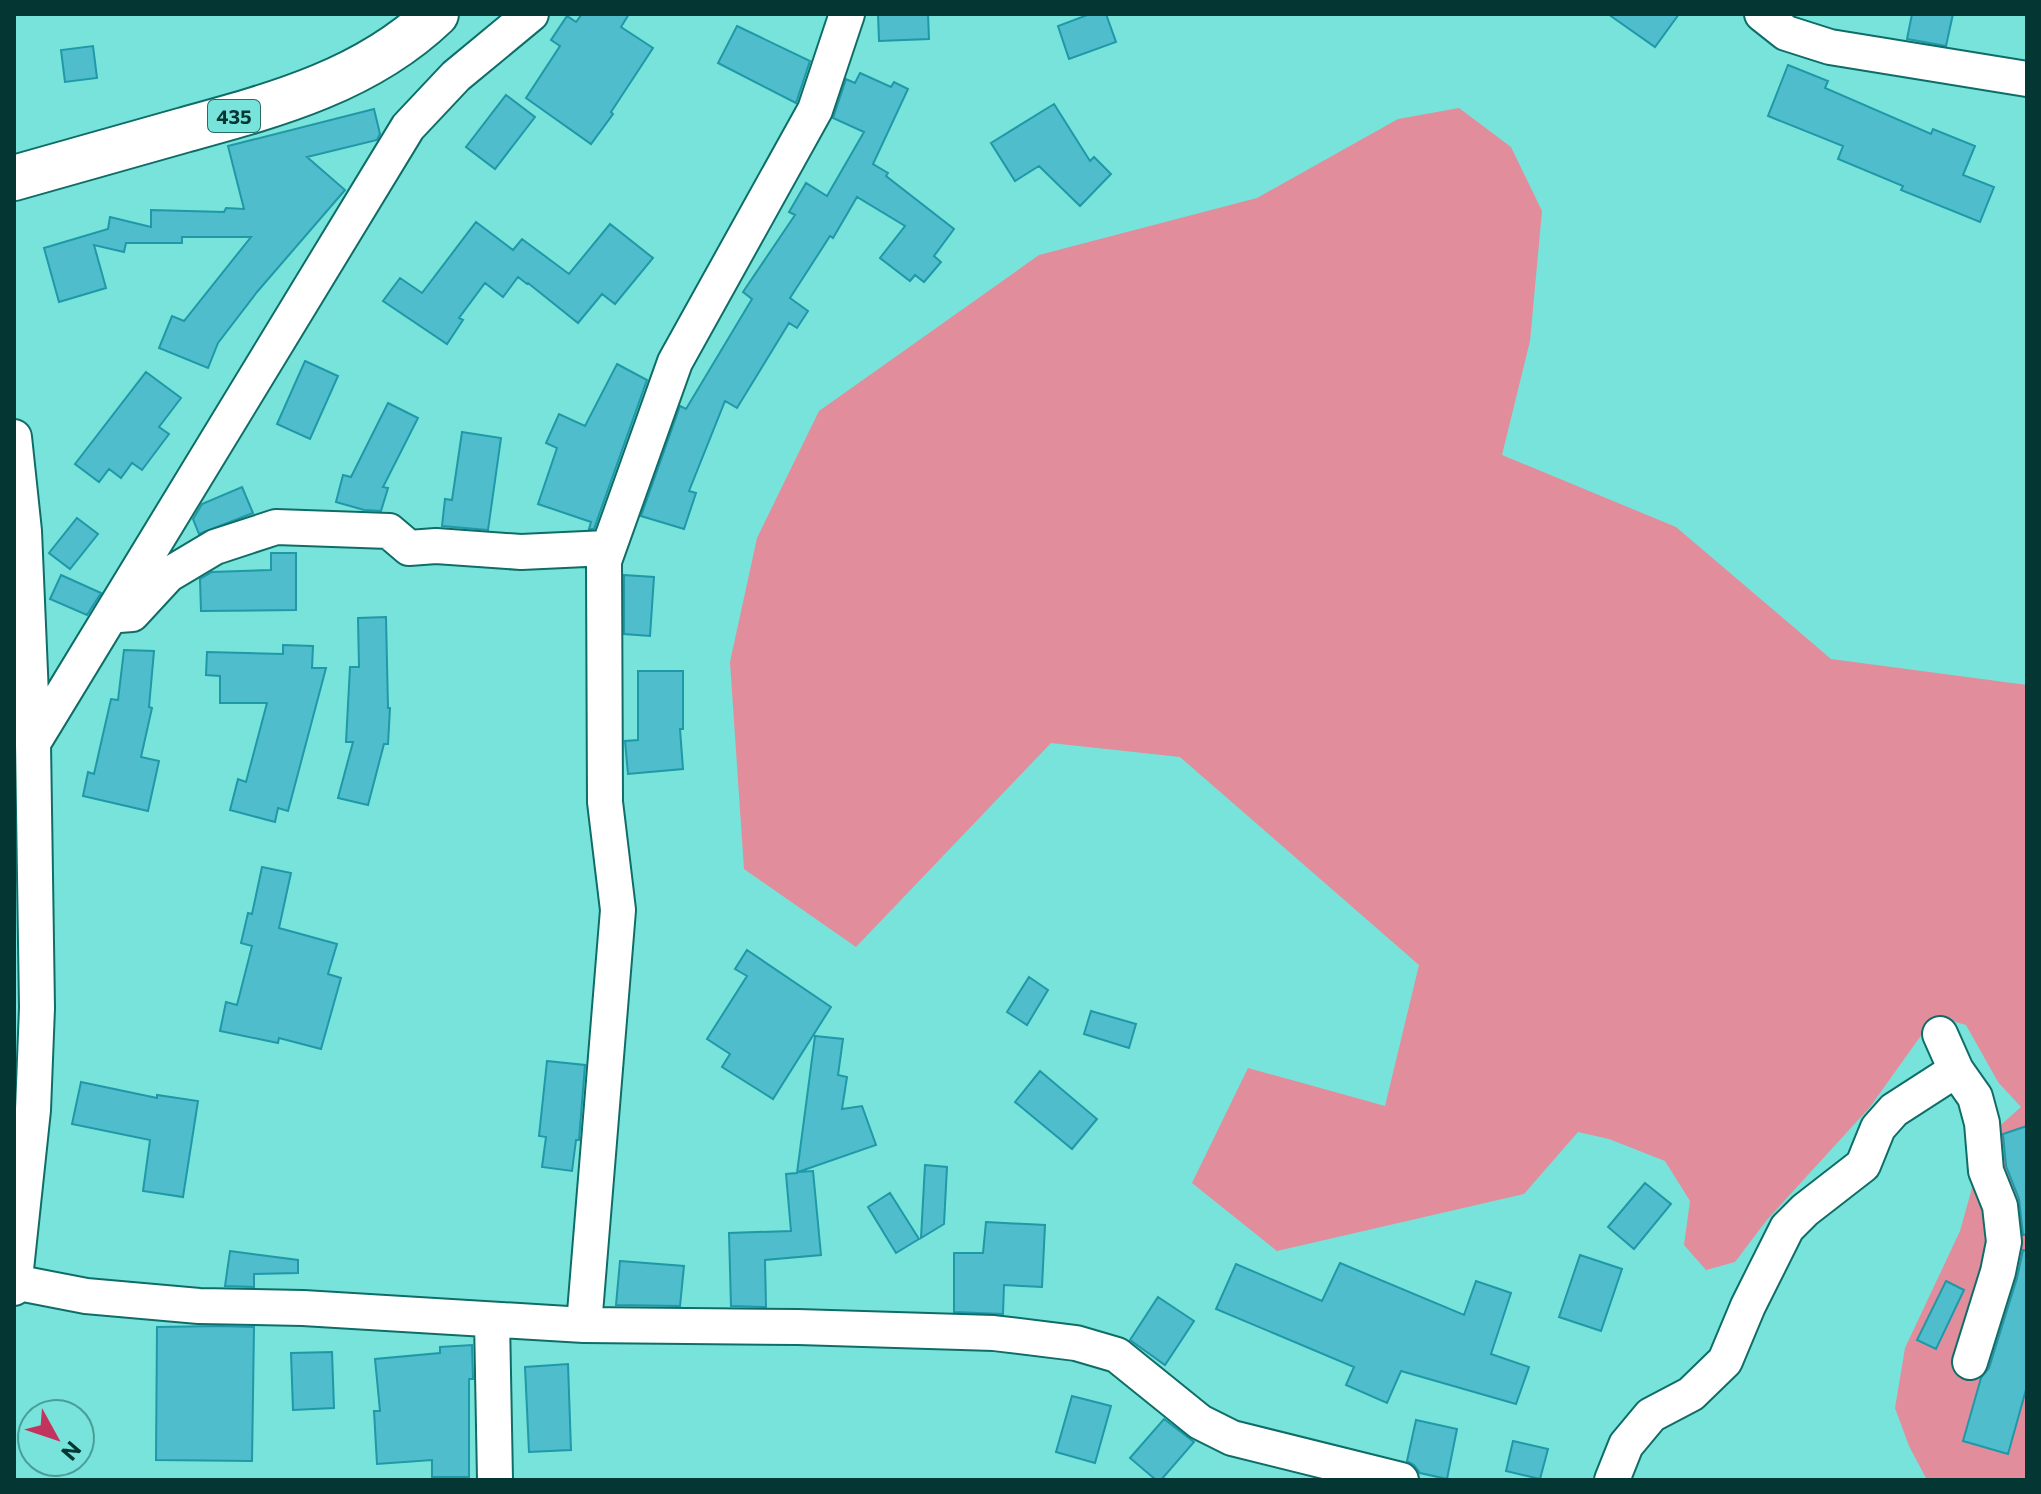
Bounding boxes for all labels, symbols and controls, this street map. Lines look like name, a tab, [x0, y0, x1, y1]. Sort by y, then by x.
road number: 435	[208, 100, 260, 132]
north arrow	[16, 1398, 96, 1478]
text: N	[56, 1436, 87, 1466]

